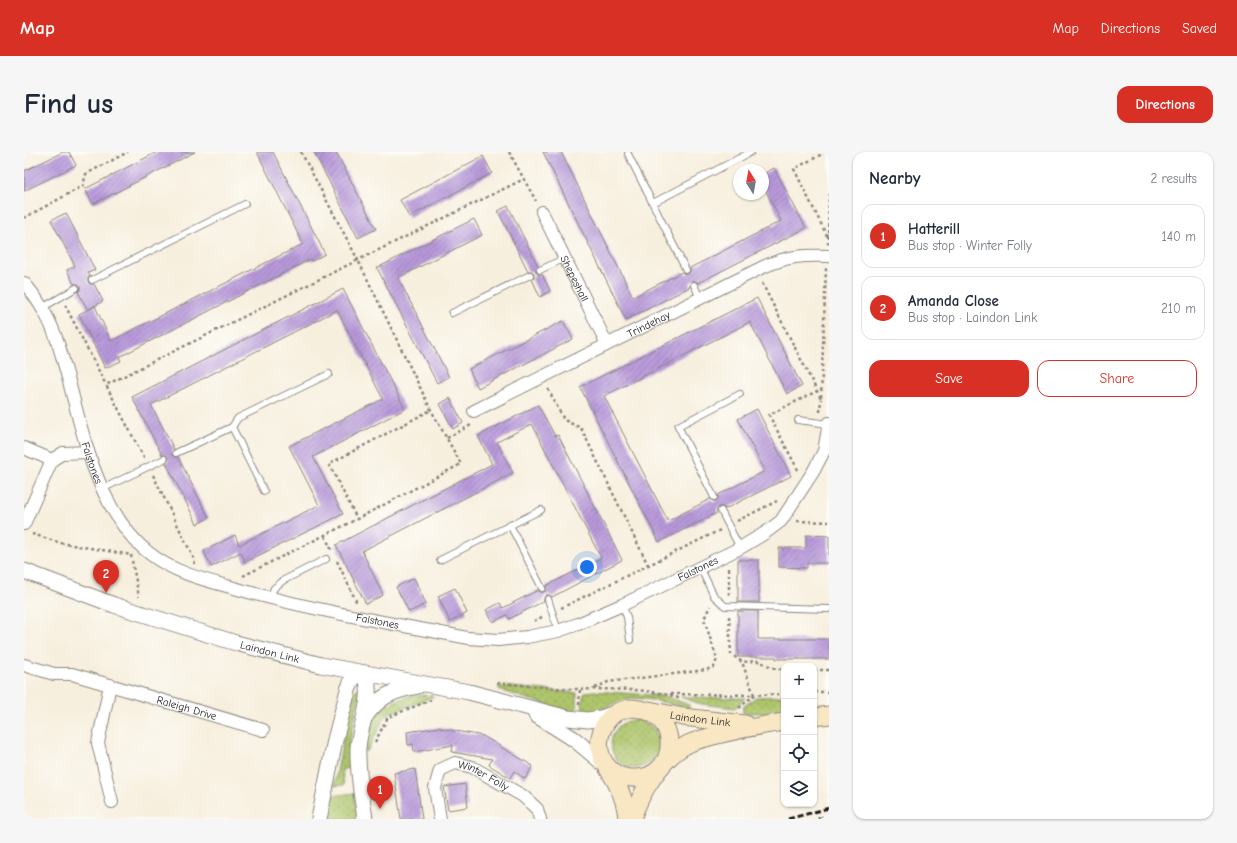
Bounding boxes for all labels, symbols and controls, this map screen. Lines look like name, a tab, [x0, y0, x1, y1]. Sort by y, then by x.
text: Map	[20, 17, 55, 39]
text: Map	[1052, 20, 1079, 37]
text: Directions	[1101, 20, 1160, 37]
text: Saved	[1182, 20, 1217, 37]
button: Directions	[1117, 86, 1213, 123]
text: Find us	[24, 88, 113, 120]
north arrow	[733, 164, 769, 200]
text: Nearby	[869, 169, 920, 188]
text: 2 results	[1150, 171, 1197, 186]
text: Hatterill	[908, 220, 960, 238]
text: 1	[880, 229, 886, 244]
text: 140 m	[1162, 229, 1196, 244]
text: Bus stop · Winter Folly	[908, 238, 1032, 253]
street label: Shepeshall	[558, 253, 592, 304]
text: Amanda Close	[908, 292, 999, 310]
text: 2	[880, 301, 886, 316]
text: 210 m	[1161, 301, 1196, 316]
street label: Trindehay	[625, 308, 672, 340]
text: Bus stop · Laindon Link	[908, 310, 1037, 325]
button: Save	[869, 360, 1029, 397]
button: Share	[1037, 360, 1197, 397]
street label: Falstones	[79, 440, 106, 486]
street label: Falstones	[675, 553, 720, 584]
your location	[577, 557, 597, 577]
pin: 2	[93, 560, 119, 593]
street label: Falstones	[355, 610, 400, 631]
street label: Laindon Link	[239, 638, 301, 666]
map controls	[781, 663, 817, 807]
button: +	[781, 663, 817, 699]
street label: Raleigh Drive	[155, 693, 219, 723]
button: −	[781, 699, 817, 735]
street label: Laindon Link	[669, 708, 732, 729]
button: locate	[781, 735, 817, 771]
street label: Winter Folly	[457, 757, 512, 793]
button: layers	[781, 771, 817, 807]
pin: 1	[367, 776, 393, 809]

